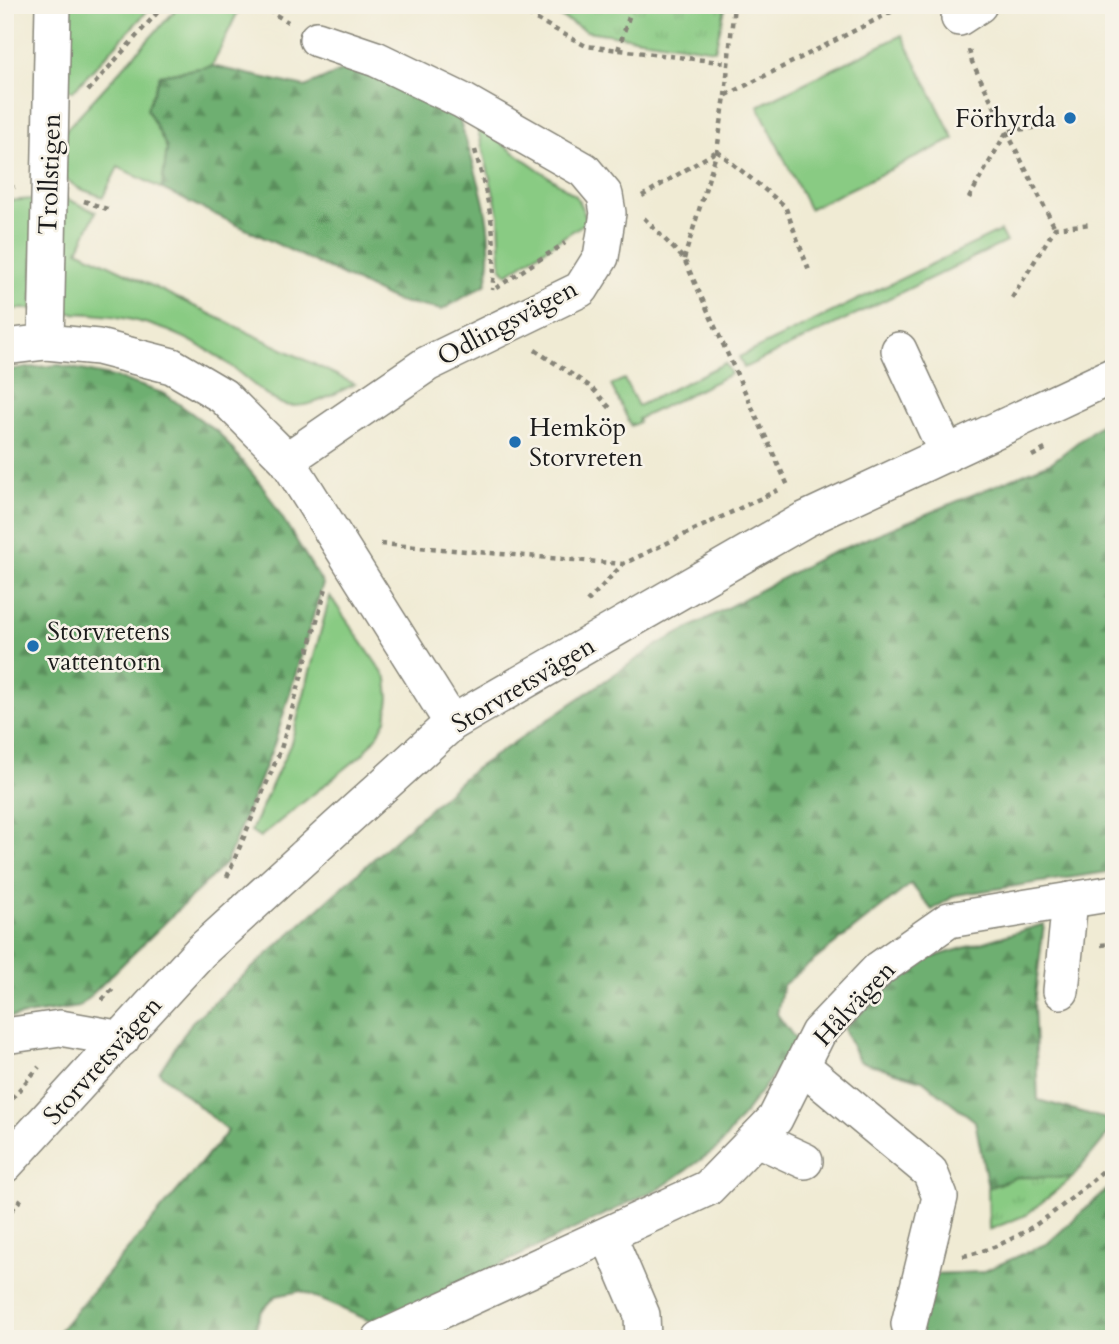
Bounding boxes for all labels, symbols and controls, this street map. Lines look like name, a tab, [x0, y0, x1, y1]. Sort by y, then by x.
place label: Förhyrda	[955, 101, 1056, 136]
marker: Förhyrda	[1062, 110, 1078, 126]
street label: Trollstigen	[30, 113, 69, 235]
street label: Odlingsvägen	[431, 271, 584, 374]
place label: Hemköp Storvreten	[529, 410, 643, 475]
marker: Hemköp Storvreten	[507, 434, 523, 450]
place label: Storvretens vattentorn	[47, 614, 170, 679]
street label: Storvretsvägen	[445, 628, 602, 741]
marker: Storvretens vattentorn	[25, 638, 41, 654]
street label: Hålvägen	[806, 953, 903, 1054]
street label: Storvretsvägen	[35, 988, 170, 1132]

